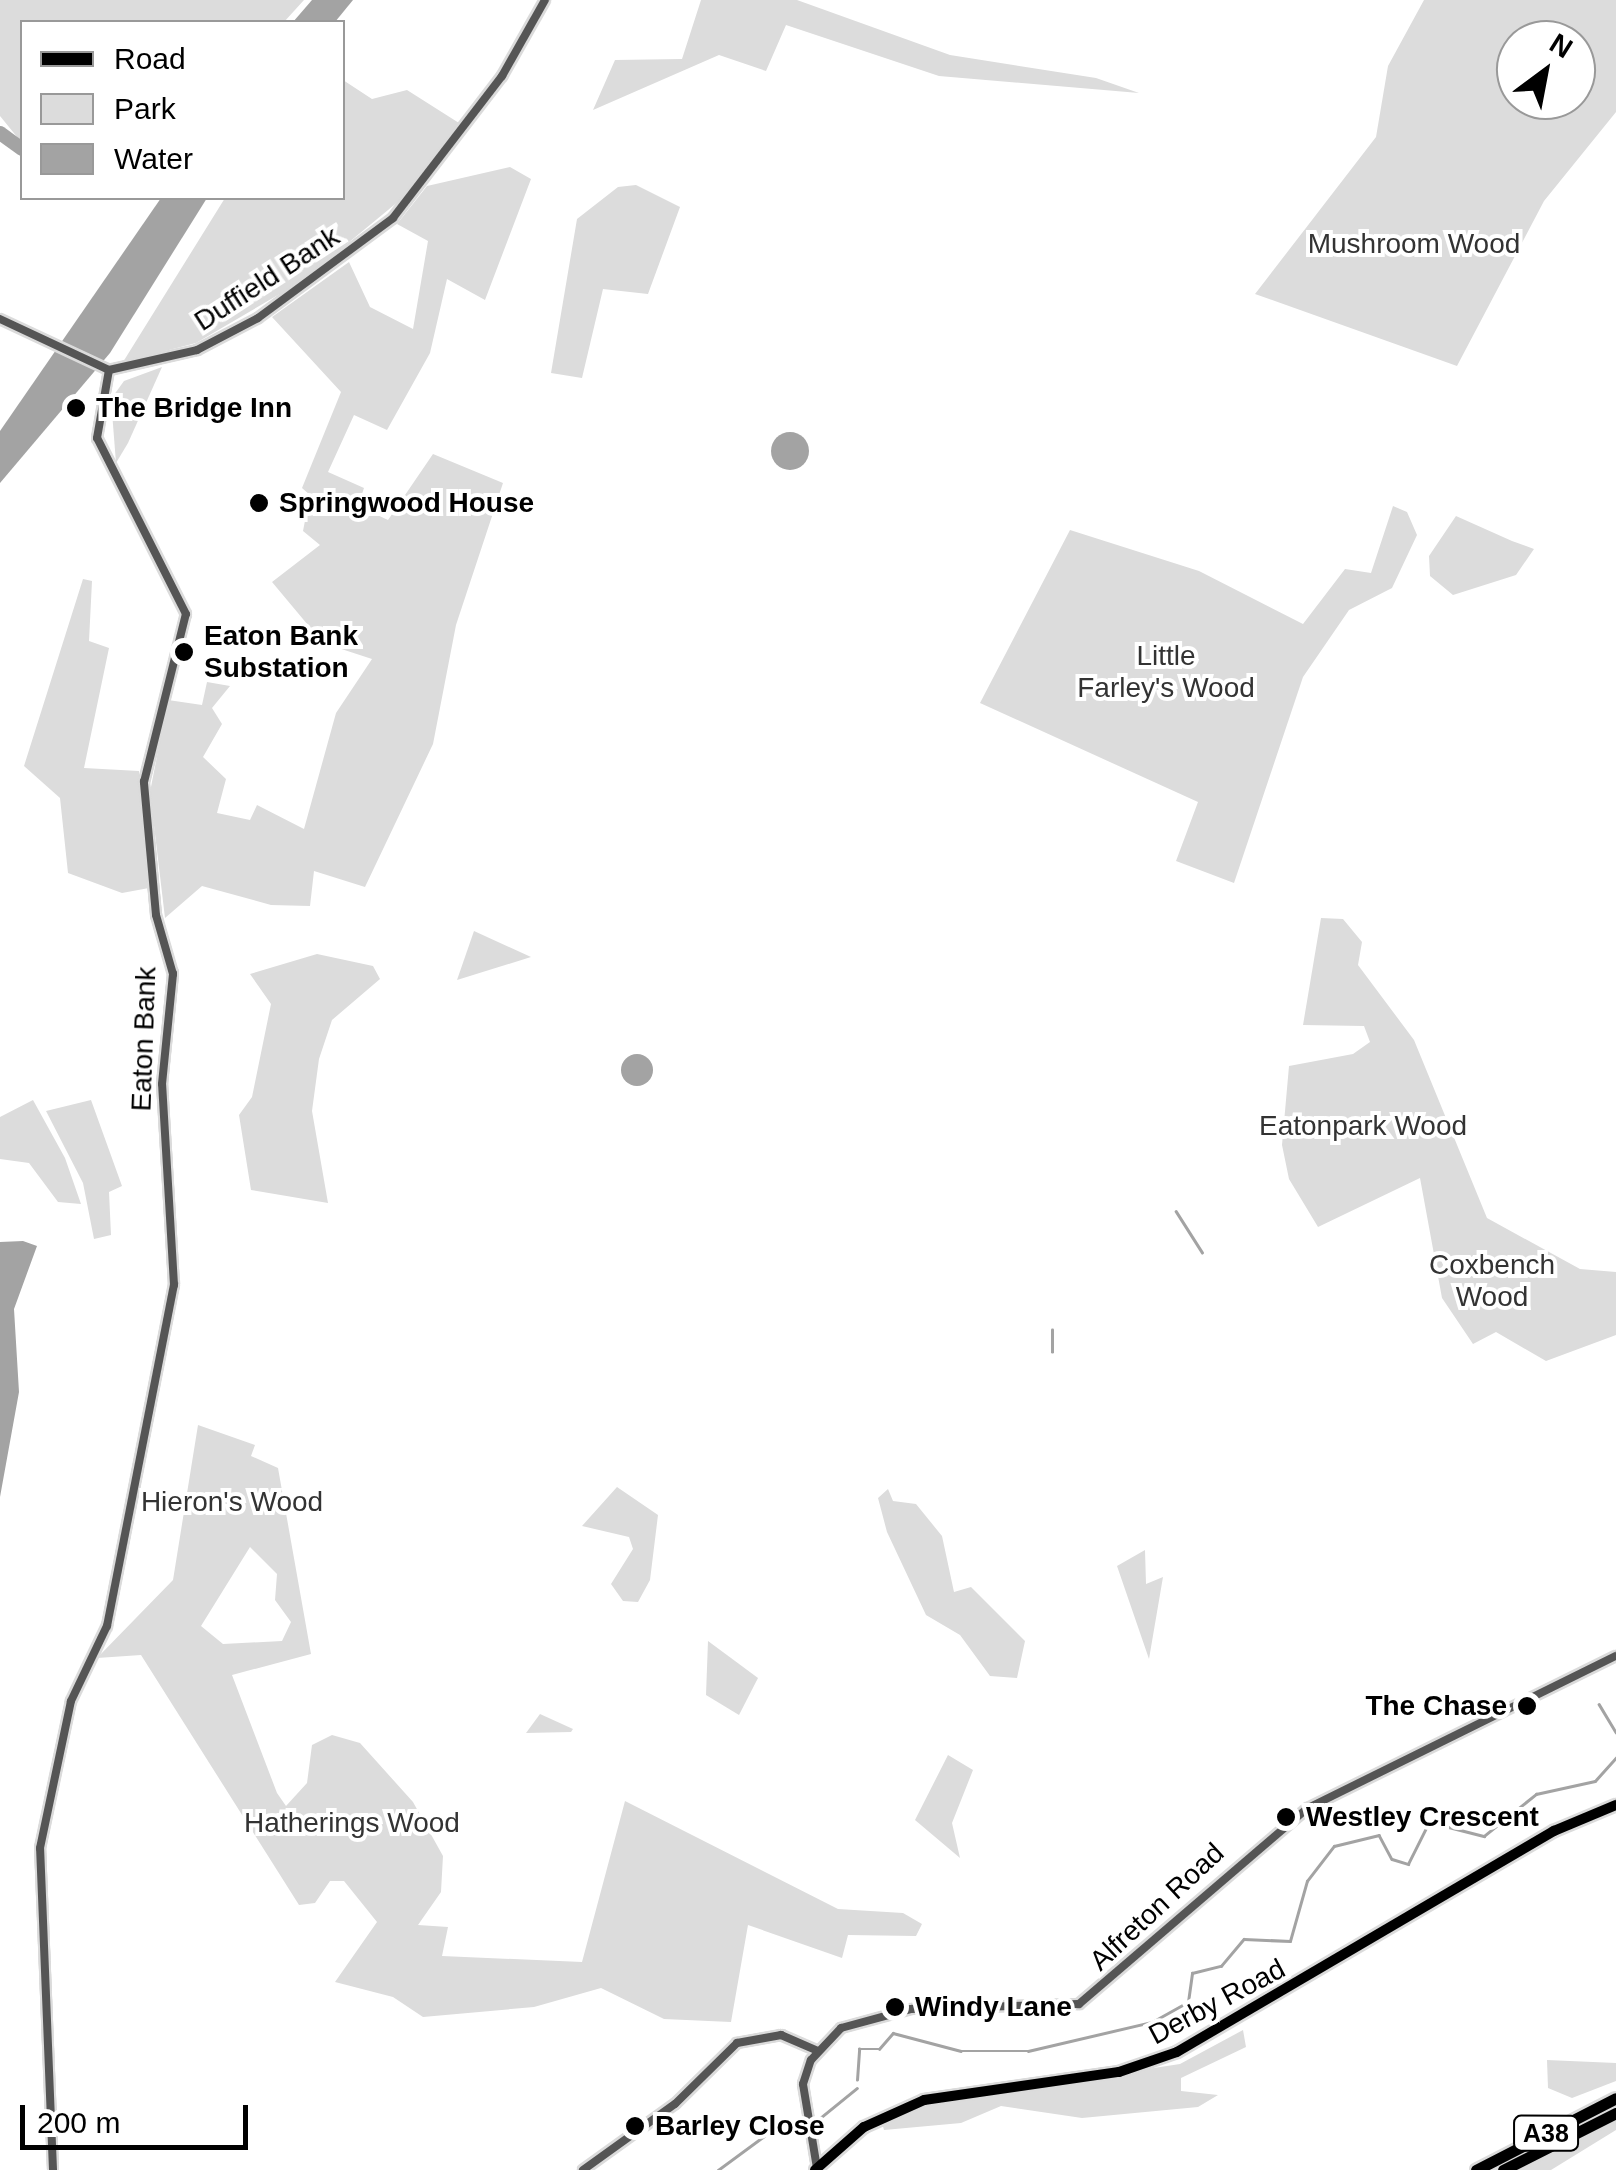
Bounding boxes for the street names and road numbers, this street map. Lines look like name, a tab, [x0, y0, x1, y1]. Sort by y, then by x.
street label: Duffield Bank	[188, 220, 346, 338]
street label: Eaton Bank	[125, 966, 163, 1112]
street label: Alfreton Road	[1083, 1836, 1231, 1978]
street label: Derby Road	[1143, 1952, 1291, 2052]
road number: A38	[1511, 2113, 1581, 2153]

